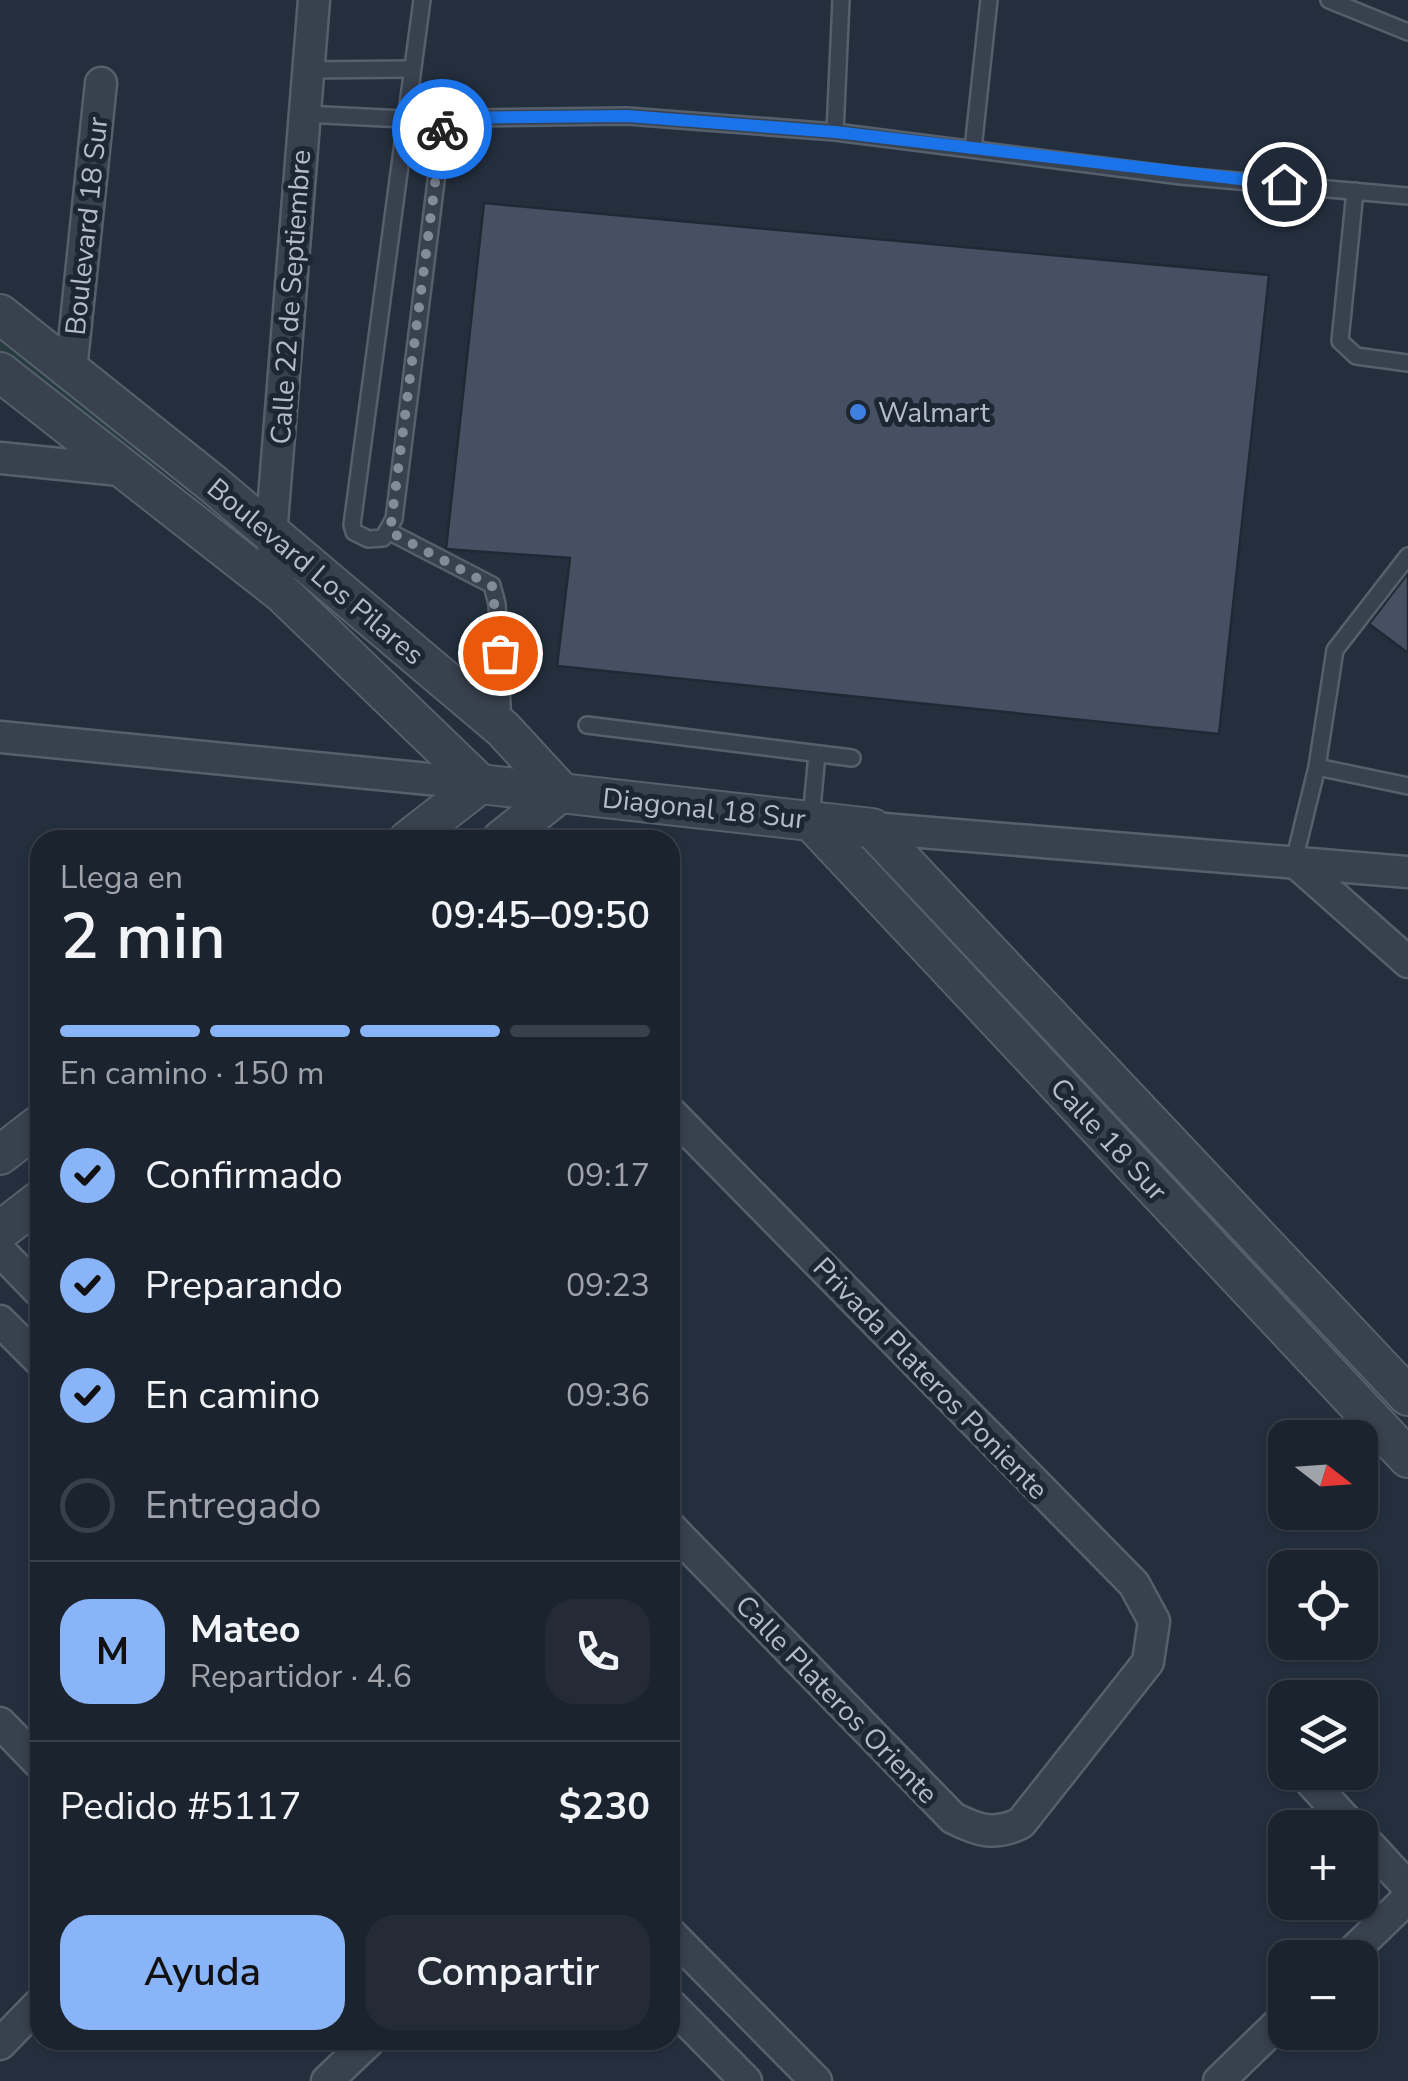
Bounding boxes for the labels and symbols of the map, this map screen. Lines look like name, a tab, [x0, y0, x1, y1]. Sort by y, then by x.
courier	[392, 79, 492, 179]
street label: Boulevard 18 Sur	[57, 115, 117, 337]
pin	[1242, 142, 1327, 227]
street label: Calle 22 de Septiembre	[262, 148, 320, 446]
place label: Walmart	[878, 394, 990, 432]
marker: Walmart	[847, 401, 869, 423]
street label: Boulevard Los Pilares	[199, 470, 432, 674]
pin	[458, 611, 543, 696]
street label: Diagonal 18 Sur	[600, 779, 807, 839]
street label: Calle 18 Sur	[1041, 1070, 1175, 1210]
street label: Privada Plateros Poniente	[804, 1249, 1056, 1508]
north arrow	[1268, 1420, 1378, 1530]
street label: Calle Plateros Oriente	[727, 1587, 946, 1812]

